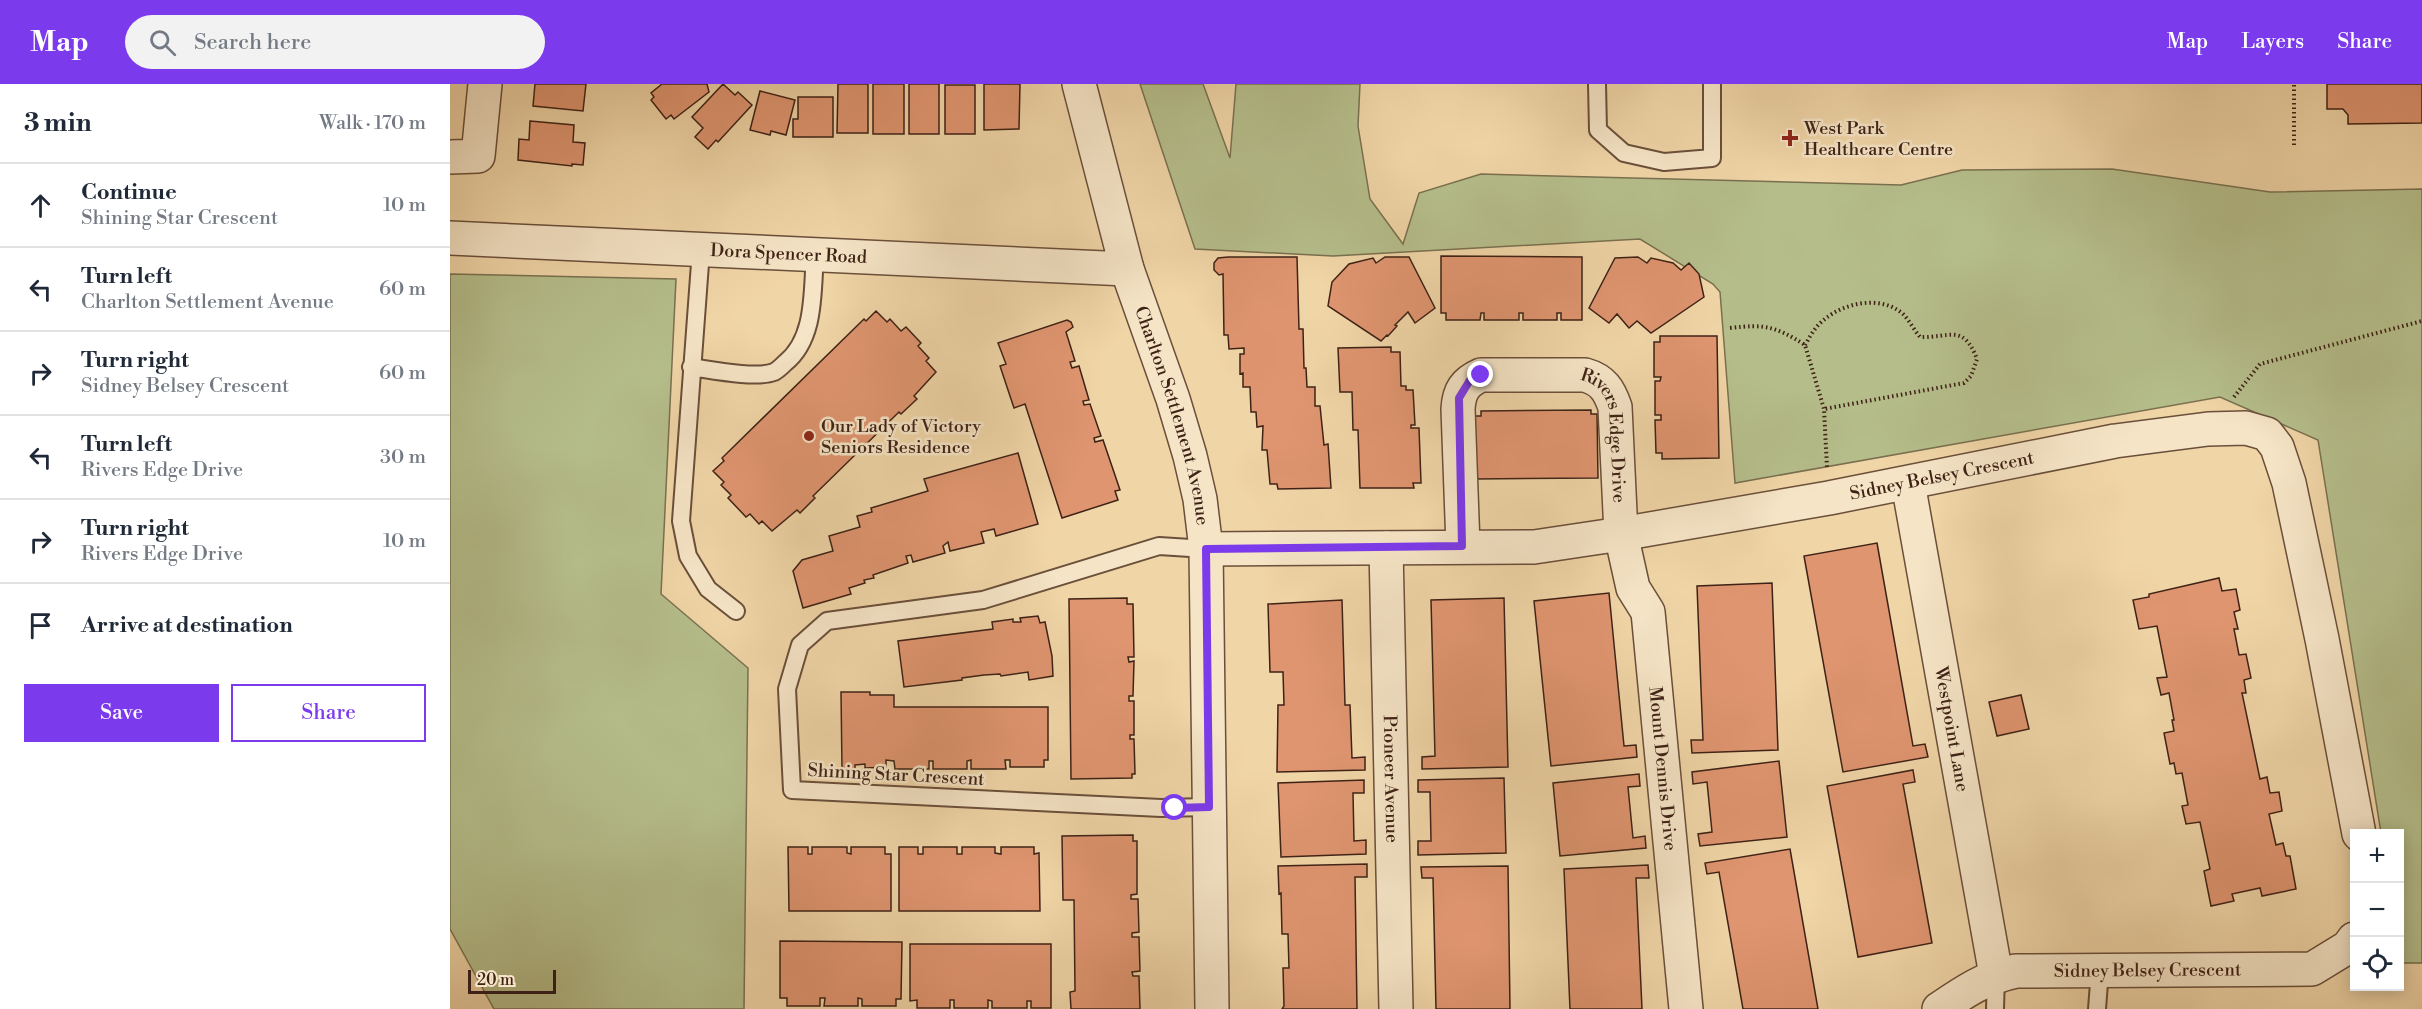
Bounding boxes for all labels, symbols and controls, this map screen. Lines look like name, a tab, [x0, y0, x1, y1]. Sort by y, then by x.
search box	[125, 15, 545, 69]
text: Map	[30, 25, 89, 60]
icon: search	[146, 26, 179, 59]
text: Search here	[194, 29, 311, 56]
text: Map	[2167, 29, 2208, 55]
text: Layers	[2241, 29, 2304, 55]
text: Share	[2337, 29, 2392, 55]
text: 3 min	[24, 107, 92, 139]
text: Walk · 170 m	[319, 111, 426, 136]
place label: West Park Healthcare Centre	[1803, 117, 1953, 161]
marker: West Park Healthcare Centre	[1781, 129, 1799, 147]
text: Continue	[81, 179, 177, 206]
icon: ahead	[24, 189, 57, 222]
text: 10 m	[383, 193, 426, 218]
text: Shining Star Crescent	[81, 206, 278, 231]
street label: Dora Spencer Road	[710, 238, 868, 269]
text: Turn left	[81, 263, 172, 290]
icon: left	[24, 273, 57, 306]
text: 60 m	[379, 277, 426, 302]
text: Charlton Settlement Avenue	[81, 290, 334, 315]
street label: Charlton Settlement Avenue	[1130, 303, 1215, 526]
text: Turn right	[81, 347, 189, 374]
icon: right	[24, 357, 57, 390]
text: 60 m	[379, 361, 426, 386]
route end	[1467, 361, 1493, 387]
street label: Rivers Edge Drive	[1578, 363, 1631, 503]
text: Sidney Belsey Crescent	[81, 374, 289, 399]
place label: Our Lady of Victory Seniors Residence	[821, 415, 981, 459]
marker: Our Lady of Victory Seniors Residence	[802, 429, 816, 443]
text: Turn left	[81, 431, 172, 458]
icon: left	[24, 441, 57, 474]
text: 30 m	[380, 445, 426, 470]
street label: Sidney Belsey Crescent	[1848, 446, 2037, 505]
text: Rivers Edge Drive	[81, 458, 243, 483]
text: Turn right	[81, 515, 189, 542]
icon: right	[24, 525, 57, 558]
text: 10 m	[383, 529, 426, 554]
text: Rivers Edge Drive	[81, 542, 243, 567]
icon: arrive	[24, 609, 57, 642]
text: Arrive at destination	[81, 612, 293, 639]
street label: Westpoint Lane	[1929, 664, 1975, 794]
button: Save	[24, 684, 219, 742]
button: Share	[231, 684, 426, 742]
street label: Mount Dennis Drive	[1644, 685, 1682, 852]
street label: Pioneer Avenue	[1378, 715, 1404, 843]
street label: Shining Star Crescent	[807, 759, 986, 791]
route start	[1161, 794, 1187, 820]
map controls	[2350, 829, 2404, 991]
button: +	[2350, 829, 2404, 883]
button: −	[2350, 883, 2404, 937]
button: locate	[2350, 937, 2404, 991]
street label: Sidney Belsey Crescent	[2054, 958, 2242, 982]
scale bar	[468, 967, 556, 994]
text: 20 m	[477, 970, 514, 990]

